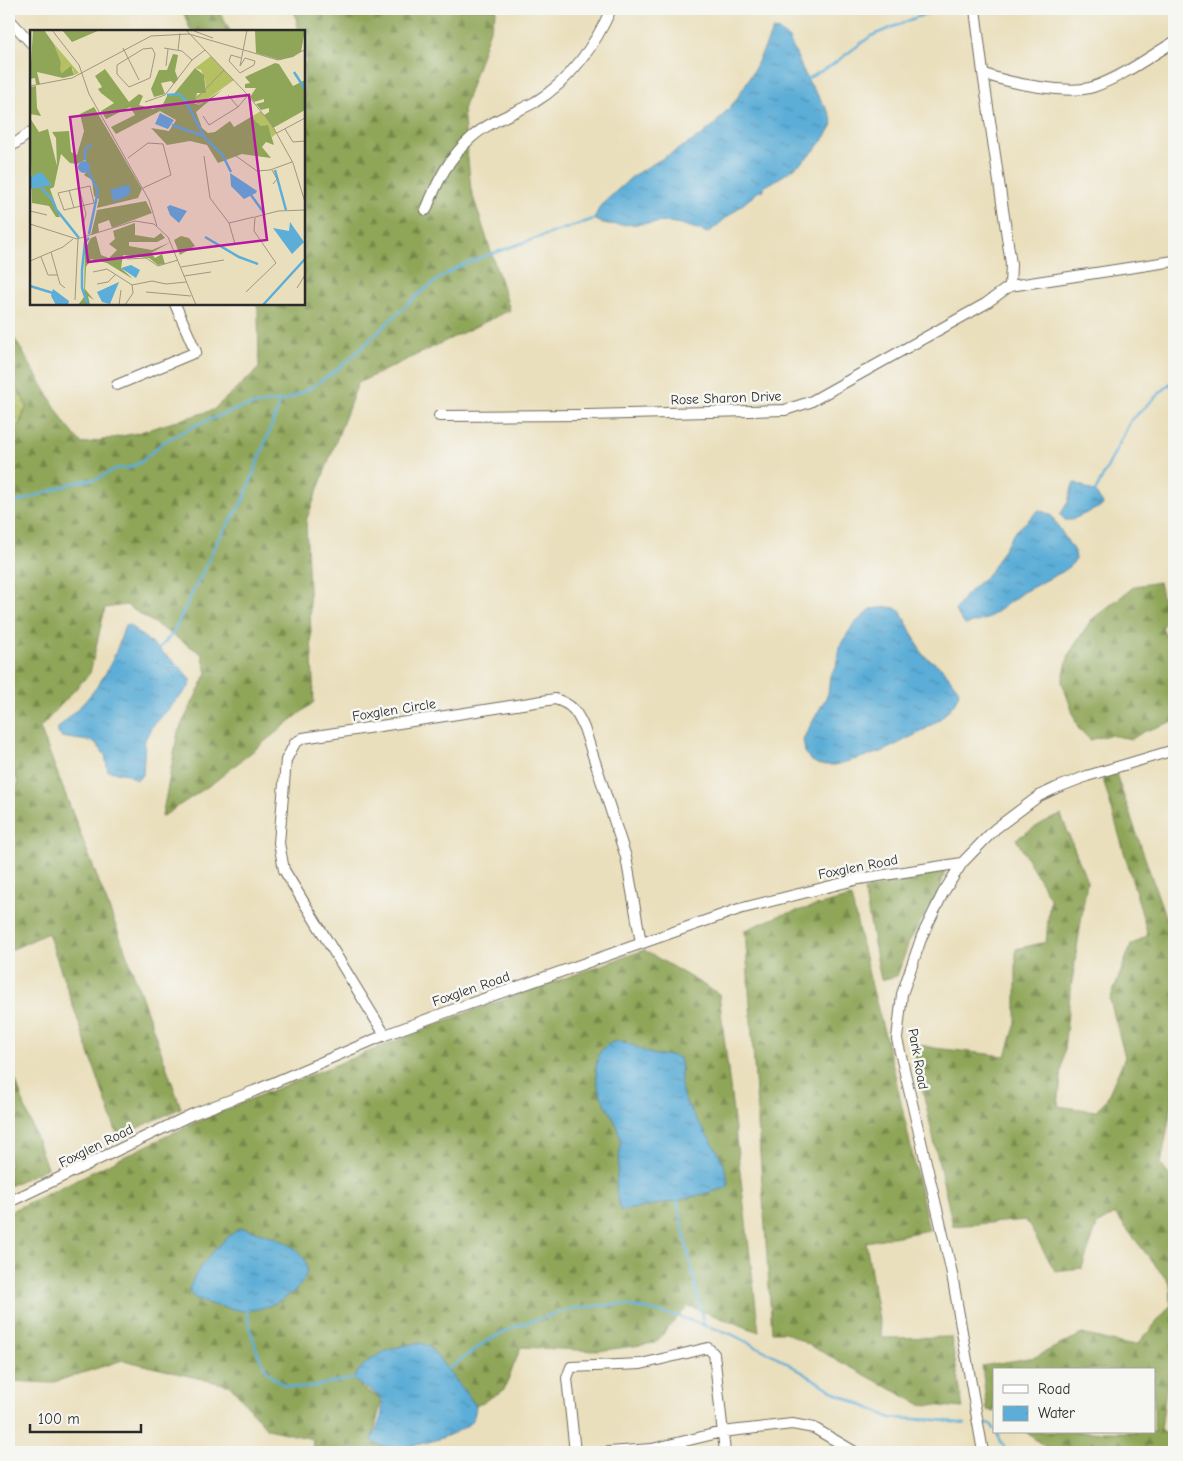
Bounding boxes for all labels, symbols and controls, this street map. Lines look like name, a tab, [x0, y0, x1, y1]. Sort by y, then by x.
inset map	[30, 30, 305, 305]
street label: Rose Sharon Drive	[670, 388, 782, 408]
street label: Foxglen Circle	[351, 695, 437, 725]
street label: Foxglen Road	[817, 851, 899, 883]
street label: Foxglen Road	[430, 968, 512, 1010]
street label: Park Road	[904, 1027, 932, 1091]
street label: Foxglen Road	[56, 1121, 136, 1171]
legend	[993, 1368, 1156, 1434]
text: Road	[1038, 1380, 1070, 1398]
scale bar	[30, 1401, 141, 1433]
text: Water	[1038, 1404, 1075, 1422]
text: 100 m	[38, 1410, 80, 1428]

